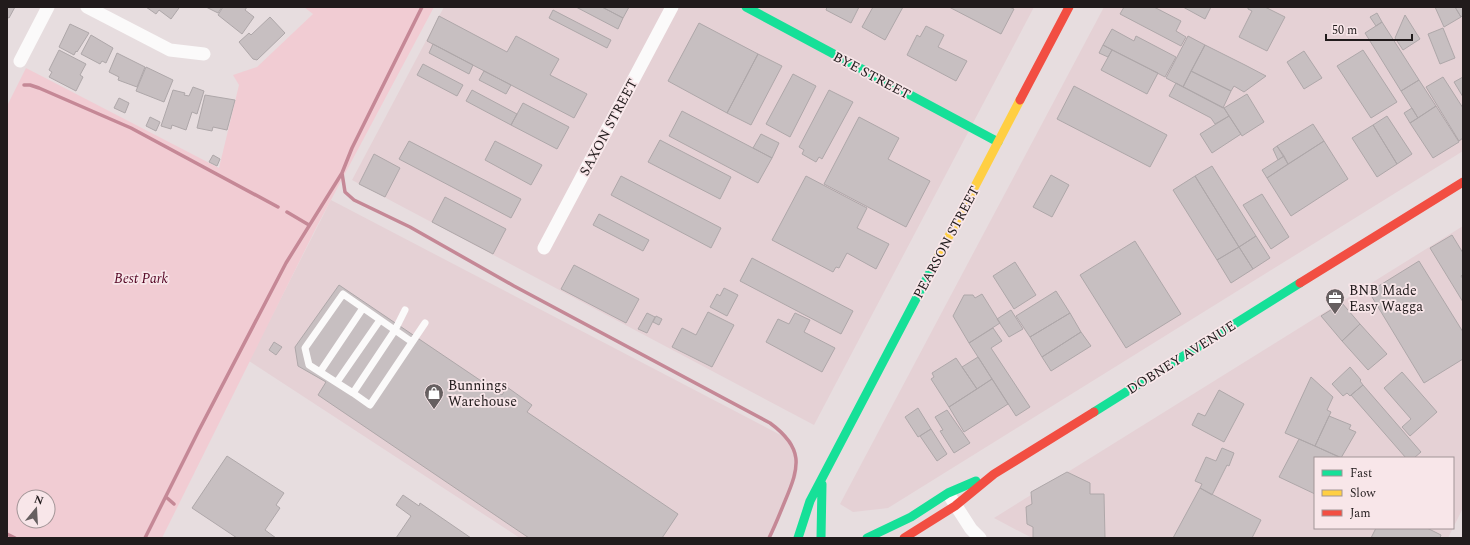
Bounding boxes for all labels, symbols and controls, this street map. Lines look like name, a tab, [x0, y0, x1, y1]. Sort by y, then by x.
scale bar	[1326, 16, 1412, 42]
text: 50 m	[1332, 21, 1357, 40]
street label: BYE STREET	[829, 46, 914, 105]
street label: SAXON STREET	[574, 75, 643, 180]
street label: PEARSON STREET	[908, 182, 985, 302]
park label: Best Park	[114, 268, 169, 289]
place label: BNB Made Easy Wagga	[1349, 280, 1423, 317]
office icon: BNB Made Easy Wagga	[1324, 287, 1346, 315]
street label: DOBNEY AVENUE	[1123, 315, 1240, 400]
place label: Bunnings Warehouse	[448, 375, 517, 412]
shop icon: Bunnings Warehouse	[423, 382, 445, 410]
legend	[1314, 457, 1454, 529]
text: Fast	[1350, 464, 1372, 483]
text: Slow	[1350, 484, 1376, 503]
north arrow	[16, 489, 56, 529]
text: N	[32, 490, 46, 509]
text: Jam	[1350, 504, 1371, 523]

